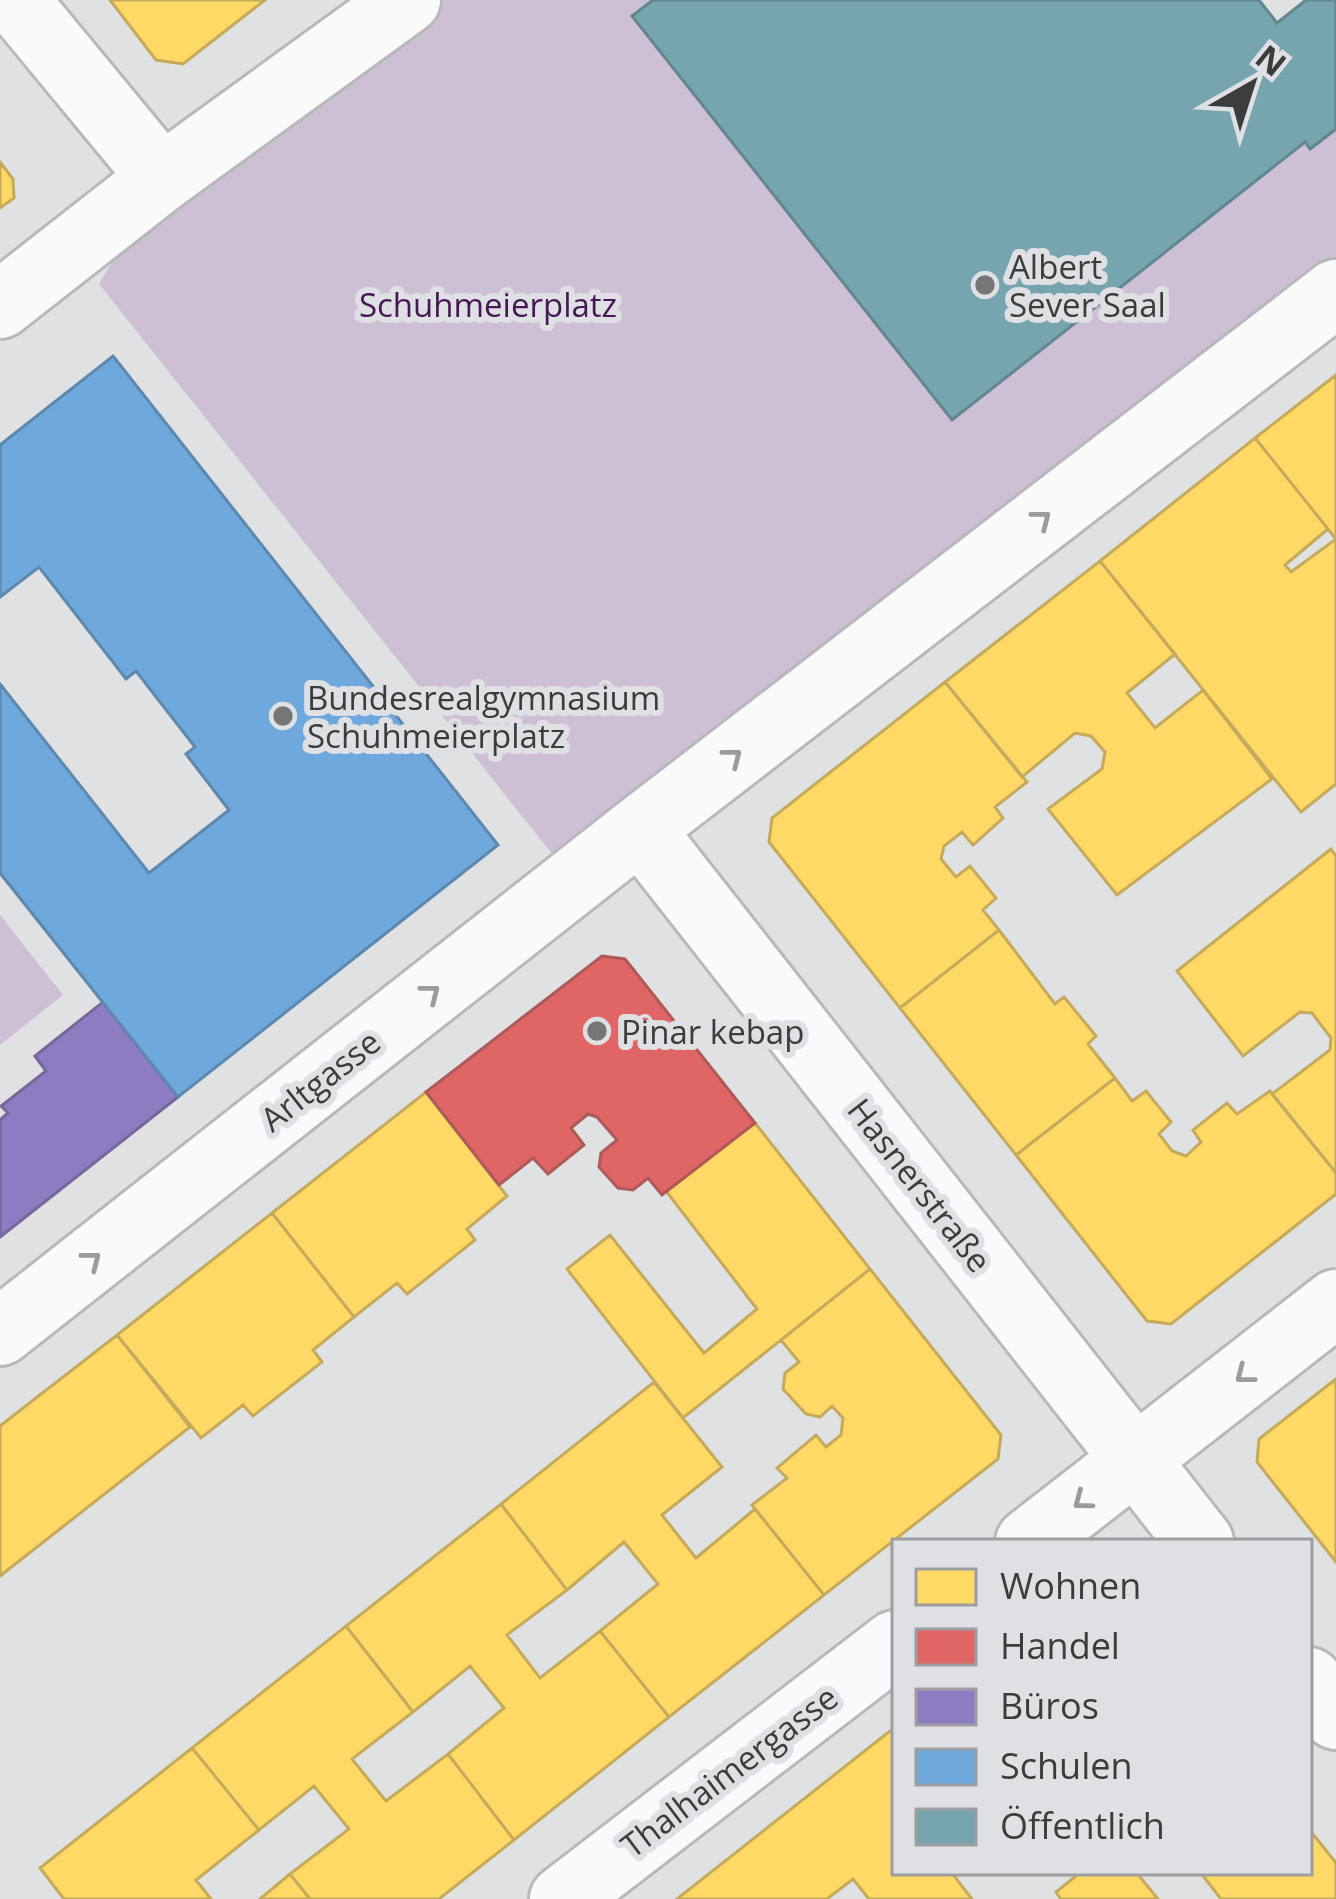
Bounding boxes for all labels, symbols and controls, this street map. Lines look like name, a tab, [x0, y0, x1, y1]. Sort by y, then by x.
north arrow	[1192, 24, 1312, 144]
text: N	[1247, 34, 1296, 86]
place label: Albert Sever Saal	[1009, 244, 1166, 327]
marker: Albert Sever Saal	[972, 272, 998, 298]
park label: Schuhmeierplatz	[359, 282, 617, 327]
one-way arrow	[1028, 512, 1050, 534]
place label: Bundesrealgymnasium Schuhmeierplatz	[307, 675, 660, 758]
marker: Bundesrealgymnasium Schuhmeierplatz	[270, 703, 296, 729]
one-way arrow	[719, 750, 741, 771]
one-way arrow	[418, 986, 440, 1007]
place label: Pinar kebap	[621, 1009, 804, 1054]
marker: Pinar kebap	[584, 1018, 610, 1044]
street label: Arltgasse	[251, 1019, 389, 1141]
street label: Hasnerstraße	[838, 1089, 1002, 1281]
one-way arrow	[78, 1253, 100, 1274]
one-way arrow	[1236, 1361, 1258, 1382]
one-way arrow	[1074, 1487, 1096, 1509]
legend	[892, 1539, 1312, 1875]
text: Wohnen	[1000, 1561, 1141, 1610]
text: Handel	[1000, 1621, 1120, 1670]
street label: Thalhaimergasse	[611, 1675, 847, 1867]
text: Büros	[1000, 1681, 1099, 1730]
text: Schulen	[1000, 1741, 1133, 1790]
text: Öffentlich	[1000, 1801, 1165, 1850]

